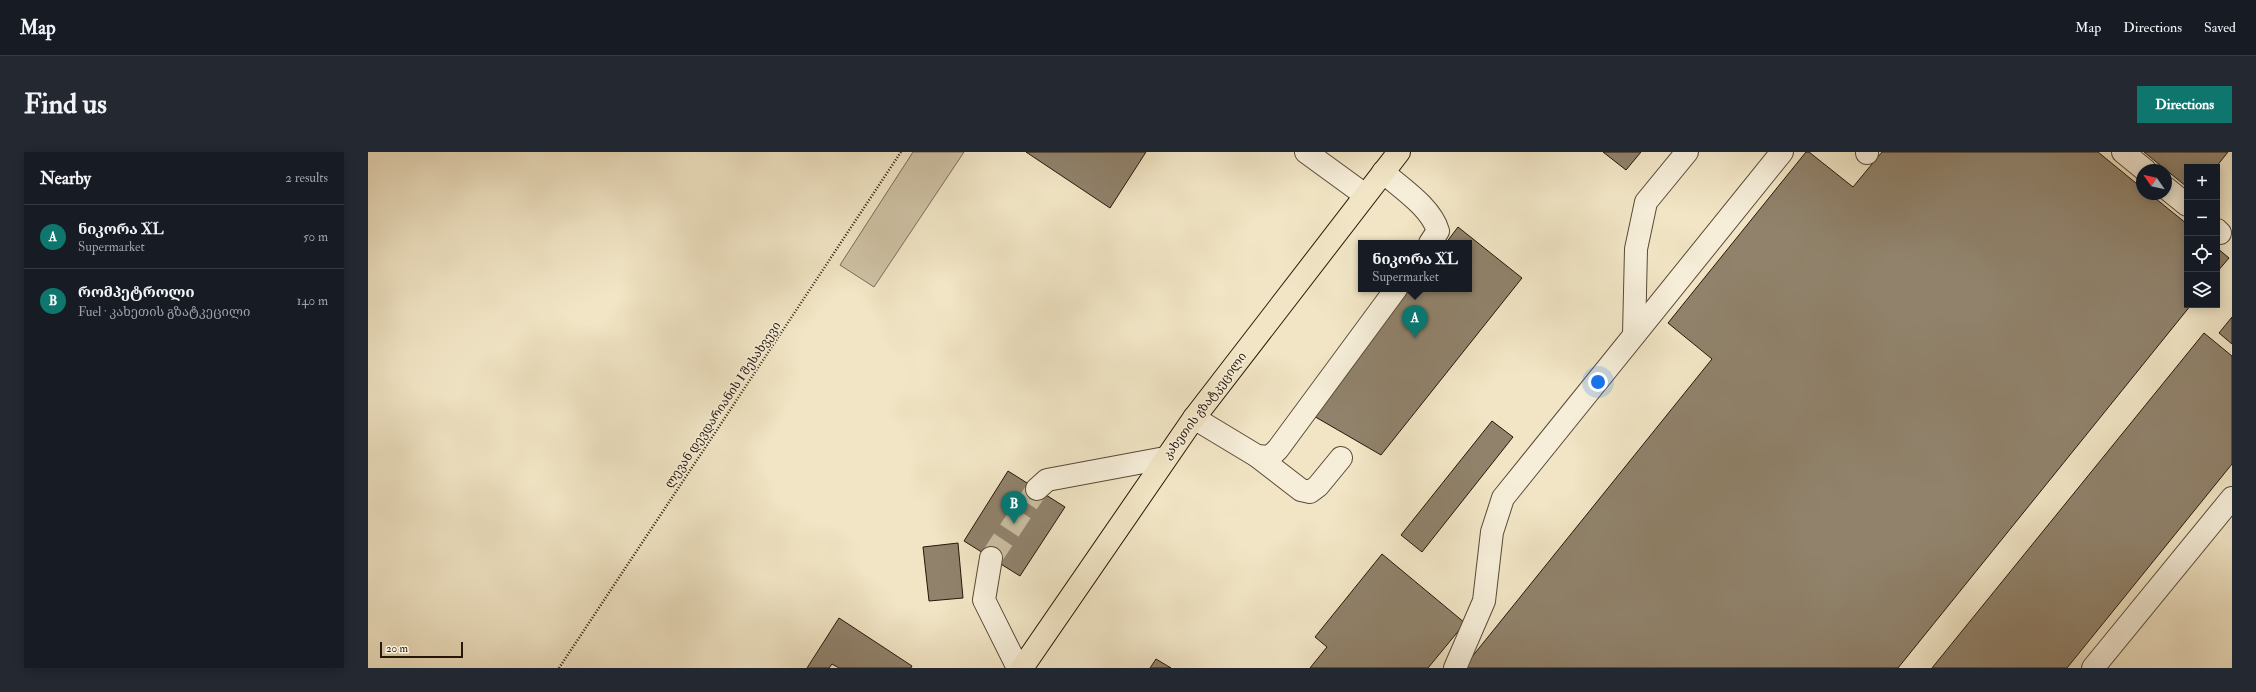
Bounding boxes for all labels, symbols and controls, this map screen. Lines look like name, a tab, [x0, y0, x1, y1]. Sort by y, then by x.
text: Map	[20, 16, 56, 40]
text: Map	[2075, 19, 2101, 36]
text: Directions	[2123, 19, 2182, 36]
text: Saved	[2204, 19, 2236, 36]
button: Directions	[2137, 86, 2232, 123]
text: Find us	[24, 87, 107, 122]
north arrow	[2136, 164, 2172, 200]
map controls	[2184, 164, 2220, 308]
button: +	[2184, 164, 2220, 200]
text: Nearby	[40, 168, 91, 189]
text: 2 results	[285, 170, 328, 186]
button: −	[2184, 200, 2220, 236]
text: ნიკორა XL	[78, 220, 164, 239]
text: A	[49, 229, 57, 245]
text: 50 m	[303, 229, 328, 245]
button: locate	[2184, 236, 2220, 272]
text: Supermarket	[78, 239, 145, 255]
popup	[1358, 240, 1472, 292]
text: ნიკორა XL	[1372, 250, 1458, 269]
text: Supermarket	[1372, 269, 1439, 285]
button: layers	[2184, 272, 2220, 308]
text: რომპეტროლი	[78, 283, 194, 302]
text: B	[49, 293, 57, 309]
text: 140 m	[297, 293, 328, 309]
text: Fuel · კახეთის გზატკეცილი	[78, 304, 250, 320]
pin: A	[1402, 305, 1428, 338]
street label: ლევან დევდარიანის I შესახვევი	[662, 319, 784, 491]
street label: კახეთის გზატკეცილი	[1160, 349, 1250, 462]
your location	[1588, 372, 1608, 392]
pin: B	[1001, 491, 1027, 524]
scale bar	[380, 640, 463, 659]
text: 20 m	[386, 642, 408, 655]

